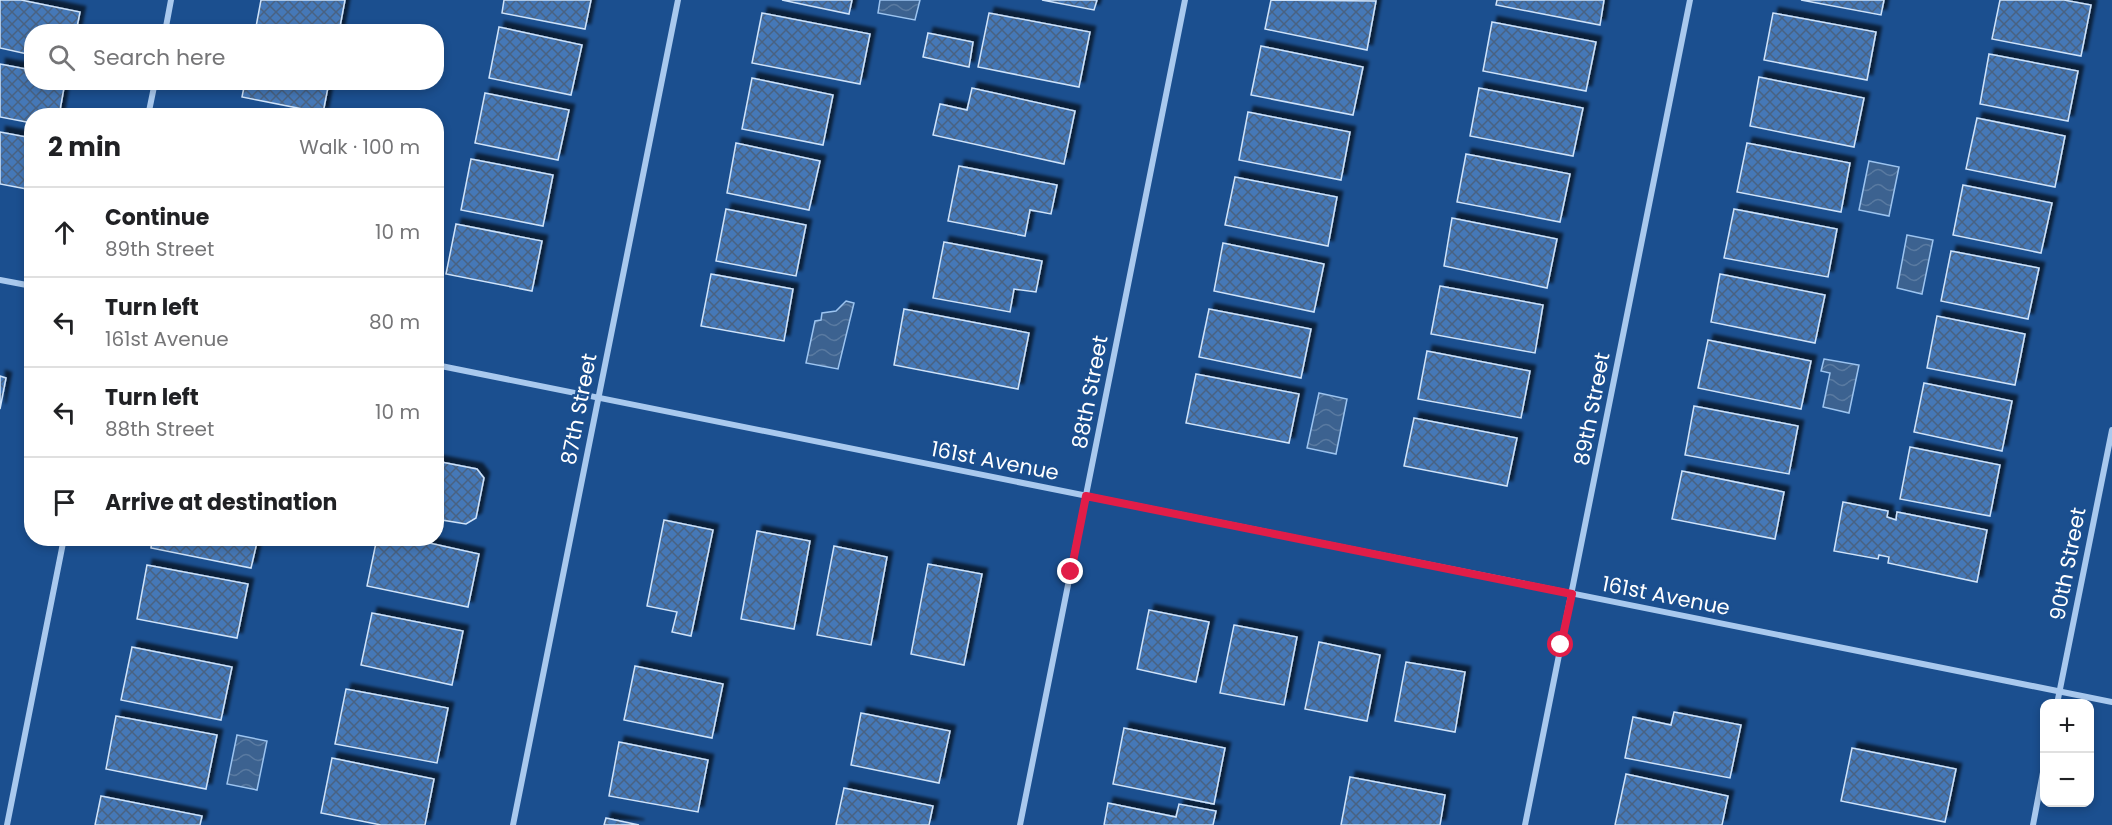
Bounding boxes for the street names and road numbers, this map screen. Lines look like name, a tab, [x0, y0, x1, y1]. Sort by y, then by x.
street label: 88th Street	[1064, 333, 1115, 451]
street label: 89th Street	[1566, 350, 1617, 468]
street label: 87th Street	[554, 351, 604, 467]
street label: 161st Avenue	[929, 434, 1062, 487]
street label: 90th Street	[2042, 505, 2093, 623]
street label: 161st Avenue	[1600, 569, 1733, 622]

